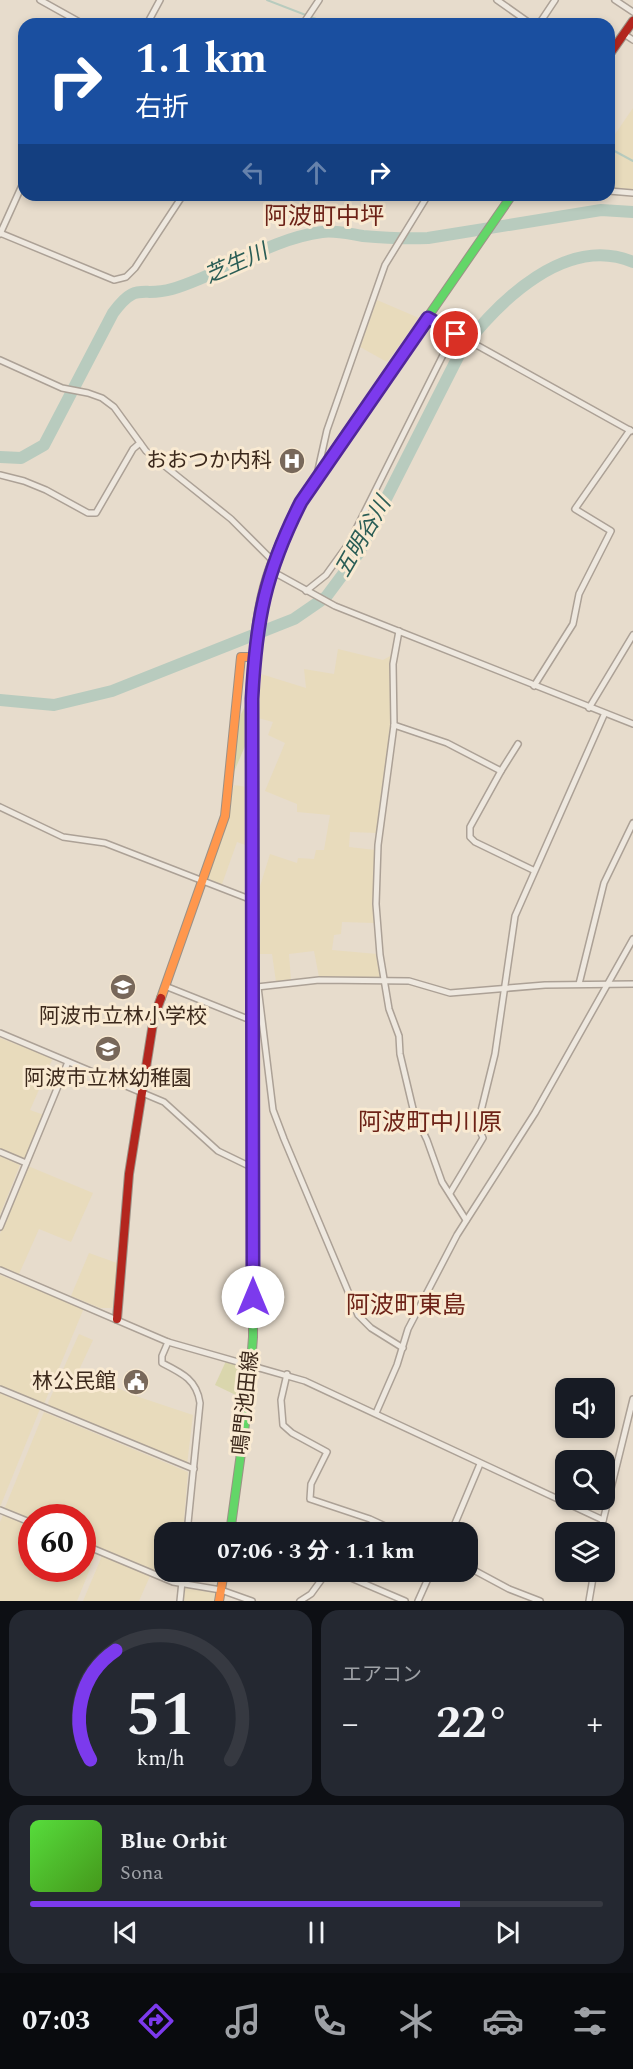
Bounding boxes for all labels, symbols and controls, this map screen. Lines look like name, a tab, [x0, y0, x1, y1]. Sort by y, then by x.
text: 1.1 km	[135, 28, 267, 91]
icon: right	[36, 42, 114, 120]
text: 右折	[135, 87, 189, 129]
icon: left	[237, 156, 270, 189]
icon: ahead	[300, 156, 333, 189]
icon: right	[363, 156, 396, 189]
district label: 阿波町中坪	[264, 199, 384, 235]
water label: 芝生川	[199, 235, 275, 292]
pin	[430, 308, 481, 359]
icon: arrive	[439, 317, 472, 350]
place label: おおつか内科	[146, 445, 272, 477]
hospital icon: おおつか内科	[277, 446, 307, 476]
water label: 五明谷川	[327, 489, 400, 583]
school or university icon: 阿波市立林小学校	[108, 972, 138, 1002]
place label: 阿波市立林小学校	[39, 1001, 207, 1033]
school or university icon: 阿波市立林幼稚園	[93, 1034, 123, 1064]
place label: 阿波市立林幼稚園	[24, 1063, 192, 1095]
district label: 阿波町中川原	[358, 1105, 502, 1141]
position arrow	[221, 1265, 285, 1329]
district label: 阿波町東島	[346, 1288, 466, 1324]
street label: 鳴門池田線	[225, 1349, 267, 1457]
place label: 林公民館	[32, 1366, 116, 1398]
public building icon: 林公民館	[121, 1367, 151, 1397]
map controls	[555, 1378, 615, 1582]
button: sound	[555, 1378, 615, 1438]
button: search	[555, 1450, 615, 1510]
speed limit sign: 60	[18, 1504, 96, 1582]
button: layers	[555, 1522, 615, 1582]
text: 07:06 · 3 分 · 1.1 km	[217, 1535, 415, 1568]
text: エアコン	[342, 1660, 422, 1690]
text: 51	[125, 1668, 196, 1763]
text: 22°	[436, 1689, 509, 1758]
text: −	[342, 1699, 359, 1749]
text: +	[587, 1699, 603, 1749]
text: km/h	[136, 1742, 185, 1775]
text: Blue Orbit	[120, 1825, 227, 1858]
text: Sona	[120, 1858, 163, 1888]
icon: previous	[109, 1916, 142, 1949]
icon: pause	[300, 1916, 333, 1949]
icon: next	[491, 1916, 524, 1949]
text: 07:03	[22, 2000, 90, 2042]
icon: directions	[135, 2000, 177, 2042]
icon: music	[222, 2000, 264, 2042]
icon: phone	[308, 2000, 350, 2042]
icon: climate	[395, 2000, 437, 2042]
icon: car	[482, 2000, 524, 2042]
icon: filters	[569, 2000, 611, 2042]

